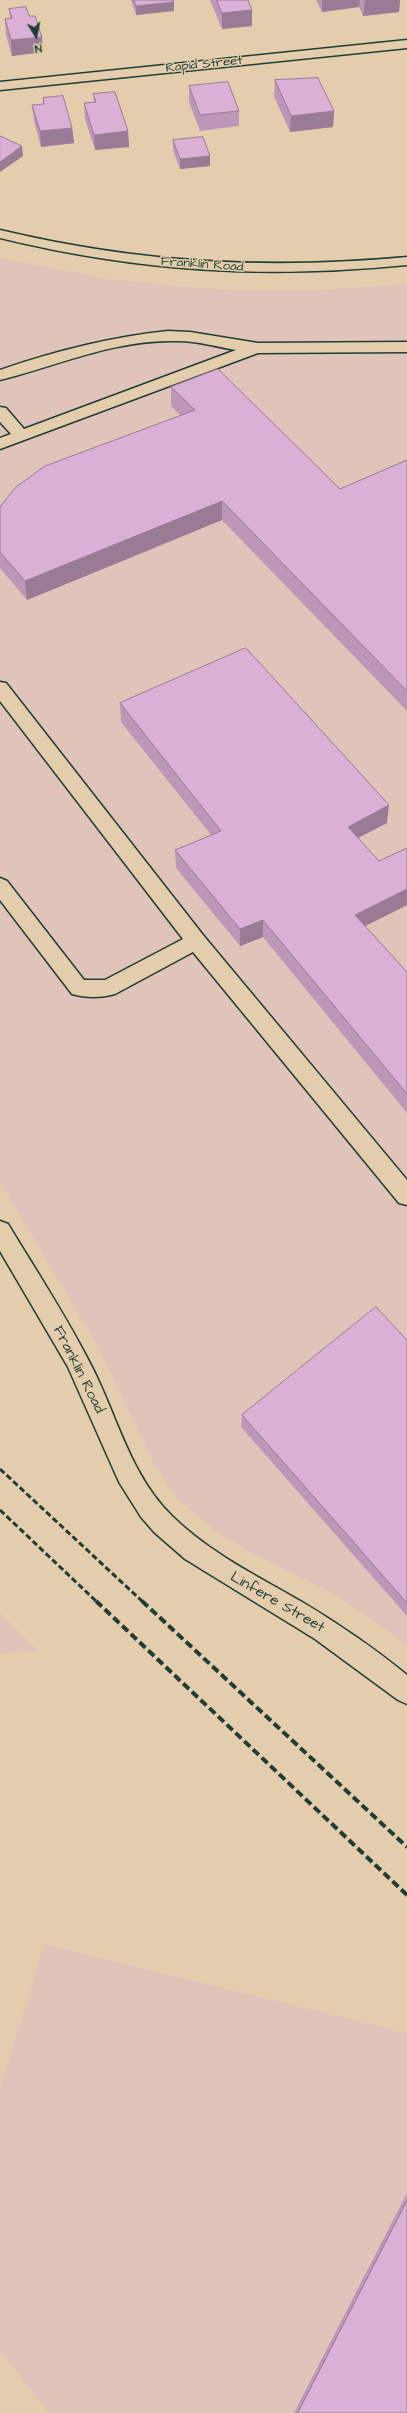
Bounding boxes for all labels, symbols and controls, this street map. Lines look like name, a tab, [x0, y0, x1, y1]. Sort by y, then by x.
north arrow	[16, 16, 56, 56]
text: N	[33, 40, 43, 56]
street label: Rapid Street	[165, 53, 243, 77]
street label: Franklin Road	[160, 254, 244, 276]
street label: Franklin Road	[48, 1323, 108, 1417]
street label: Linfere Street	[227, 1569, 327, 1637]

